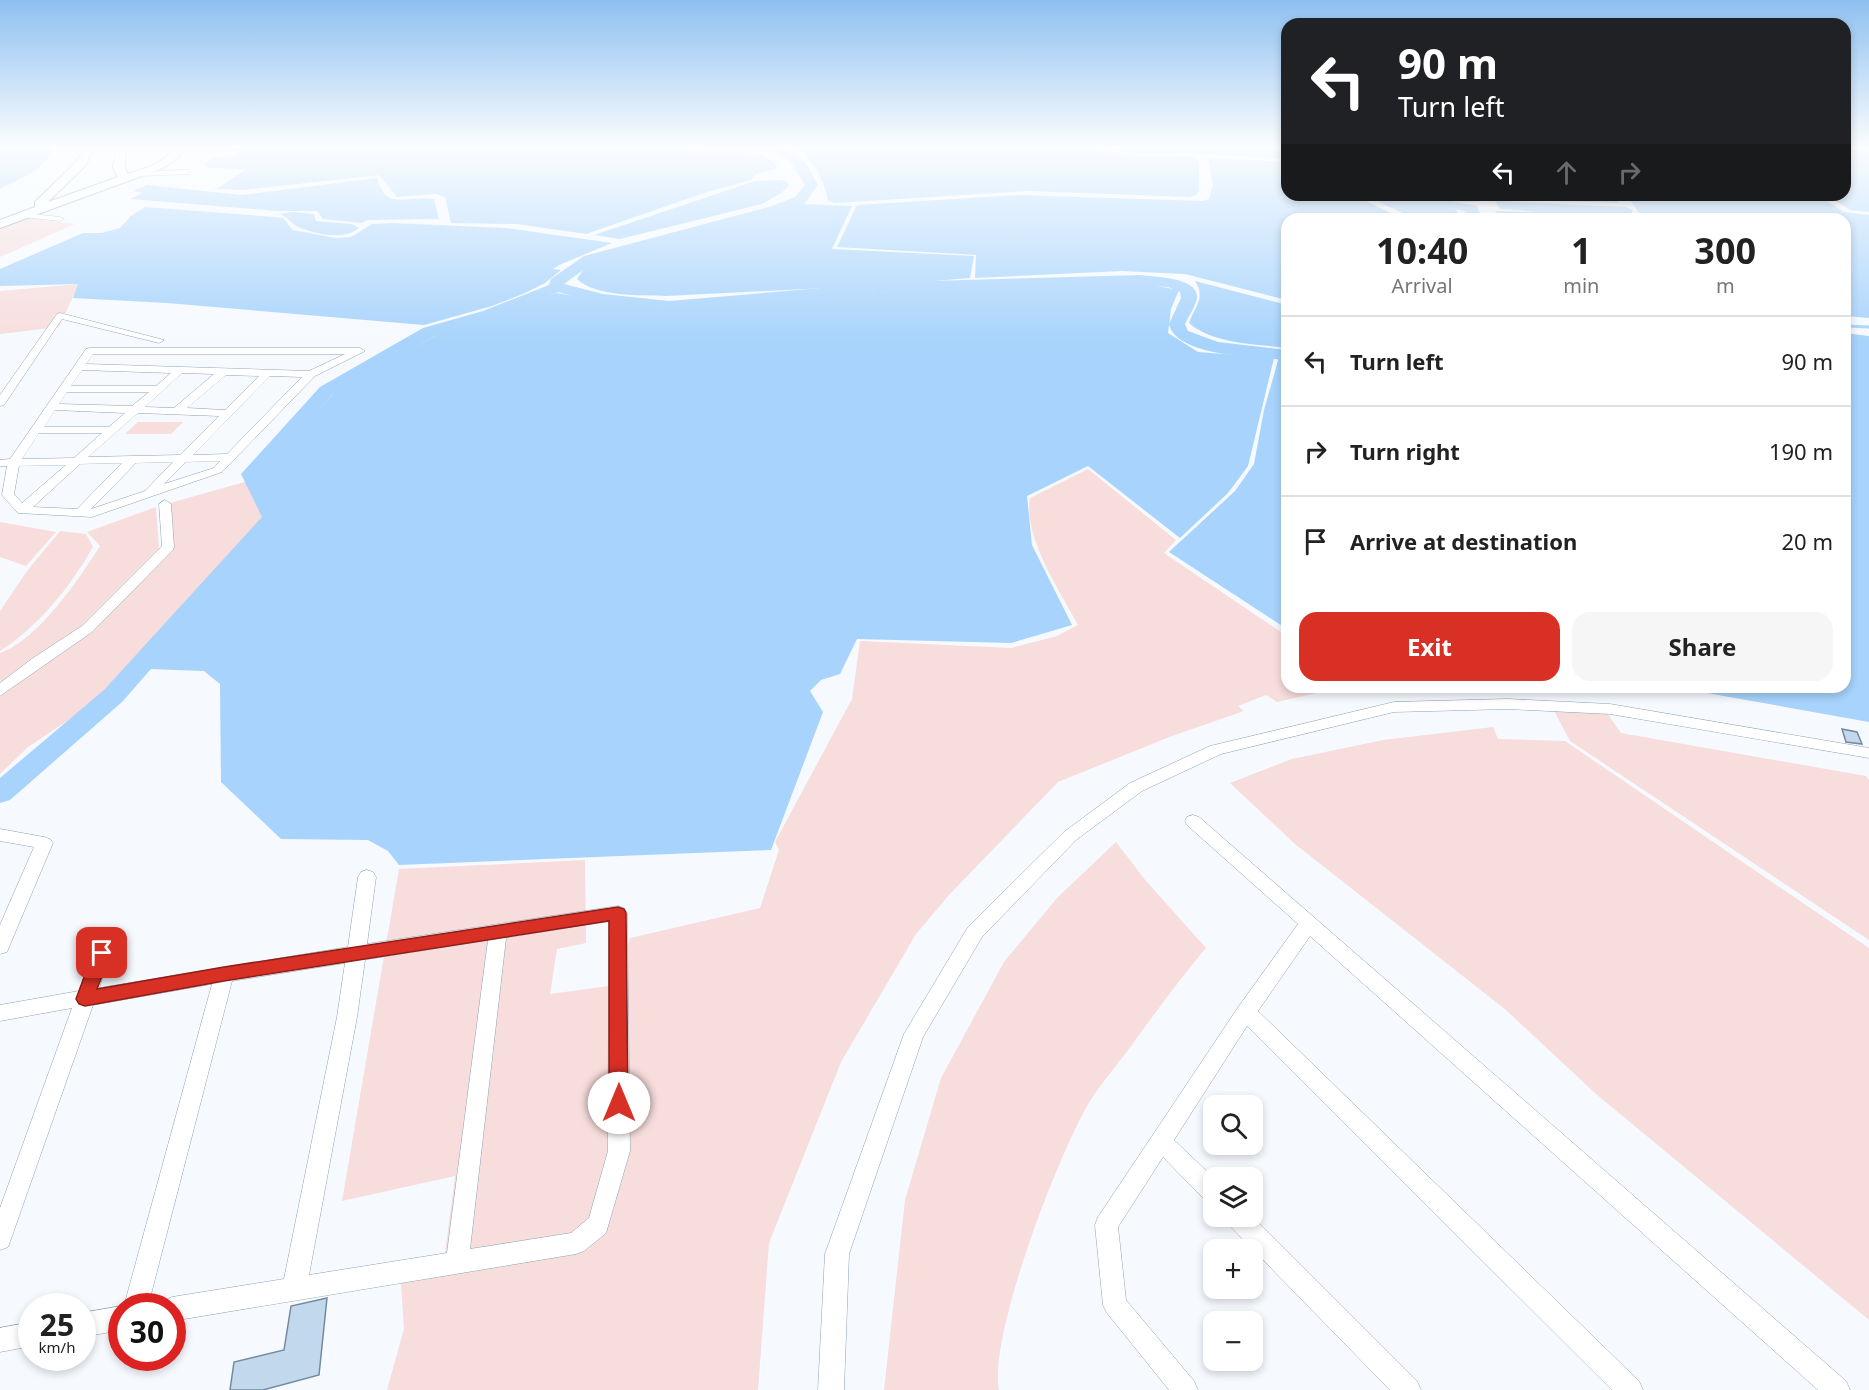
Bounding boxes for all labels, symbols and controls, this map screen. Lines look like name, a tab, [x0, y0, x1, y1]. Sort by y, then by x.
text: 90 m	[1398, 34, 1498, 91]
icon: left	[1299, 42, 1377, 120]
text: Turn left	[1398, 88, 1504, 125]
icon: left	[1487, 156, 1520, 189]
icon: ahead	[1550, 156, 1583, 189]
icon: right	[1613, 156, 1646, 189]
text: 10:40	[1376, 226, 1468, 275]
text: 1	[1571, 226, 1592, 275]
text: 300	[1694, 226, 1756, 275]
text: Arrival	[1392, 272, 1453, 299]
text: min	[1563, 272, 1599, 299]
text: m	[1716, 272, 1735, 299]
icon: left	[1299, 345, 1332, 378]
text: Turn left	[1350, 346, 1444, 376]
text: 90 m	[1782, 346, 1833, 376]
icon: right	[1299, 435, 1332, 468]
text: Turn right	[1350, 436, 1460, 466]
text: 190 m	[1769, 436, 1833, 466]
icon: arrive	[1299, 525, 1332, 558]
text: Arrive at destination	[1350, 526, 1577, 556]
text: 20 m	[1782, 526, 1833, 556]
button: Exit	[1299, 612, 1560, 681]
button: Share	[1572, 612, 1833, 681]
pin	[76, 927, 127, 978]
icon: arrive	[85, 936, 118, 969]
position arrow	[587, 1071, 651, 1135]
map controls	[1203, 1095, 1263, 1371]
button: search	[1203, 1095, 1263, 1155]
button: layers	[1203, 1167, 1263, 1227]
button: +	[1203, 1239, 1263, 1299]
speed limit sign: 30	[108, 1293, 186, 1371]
text: 25	[40, 1304, 74, 1345]
button: −	[1203, 1311, 1263, 1371]
text: km/h	[39, 1337, 75, 1357]

